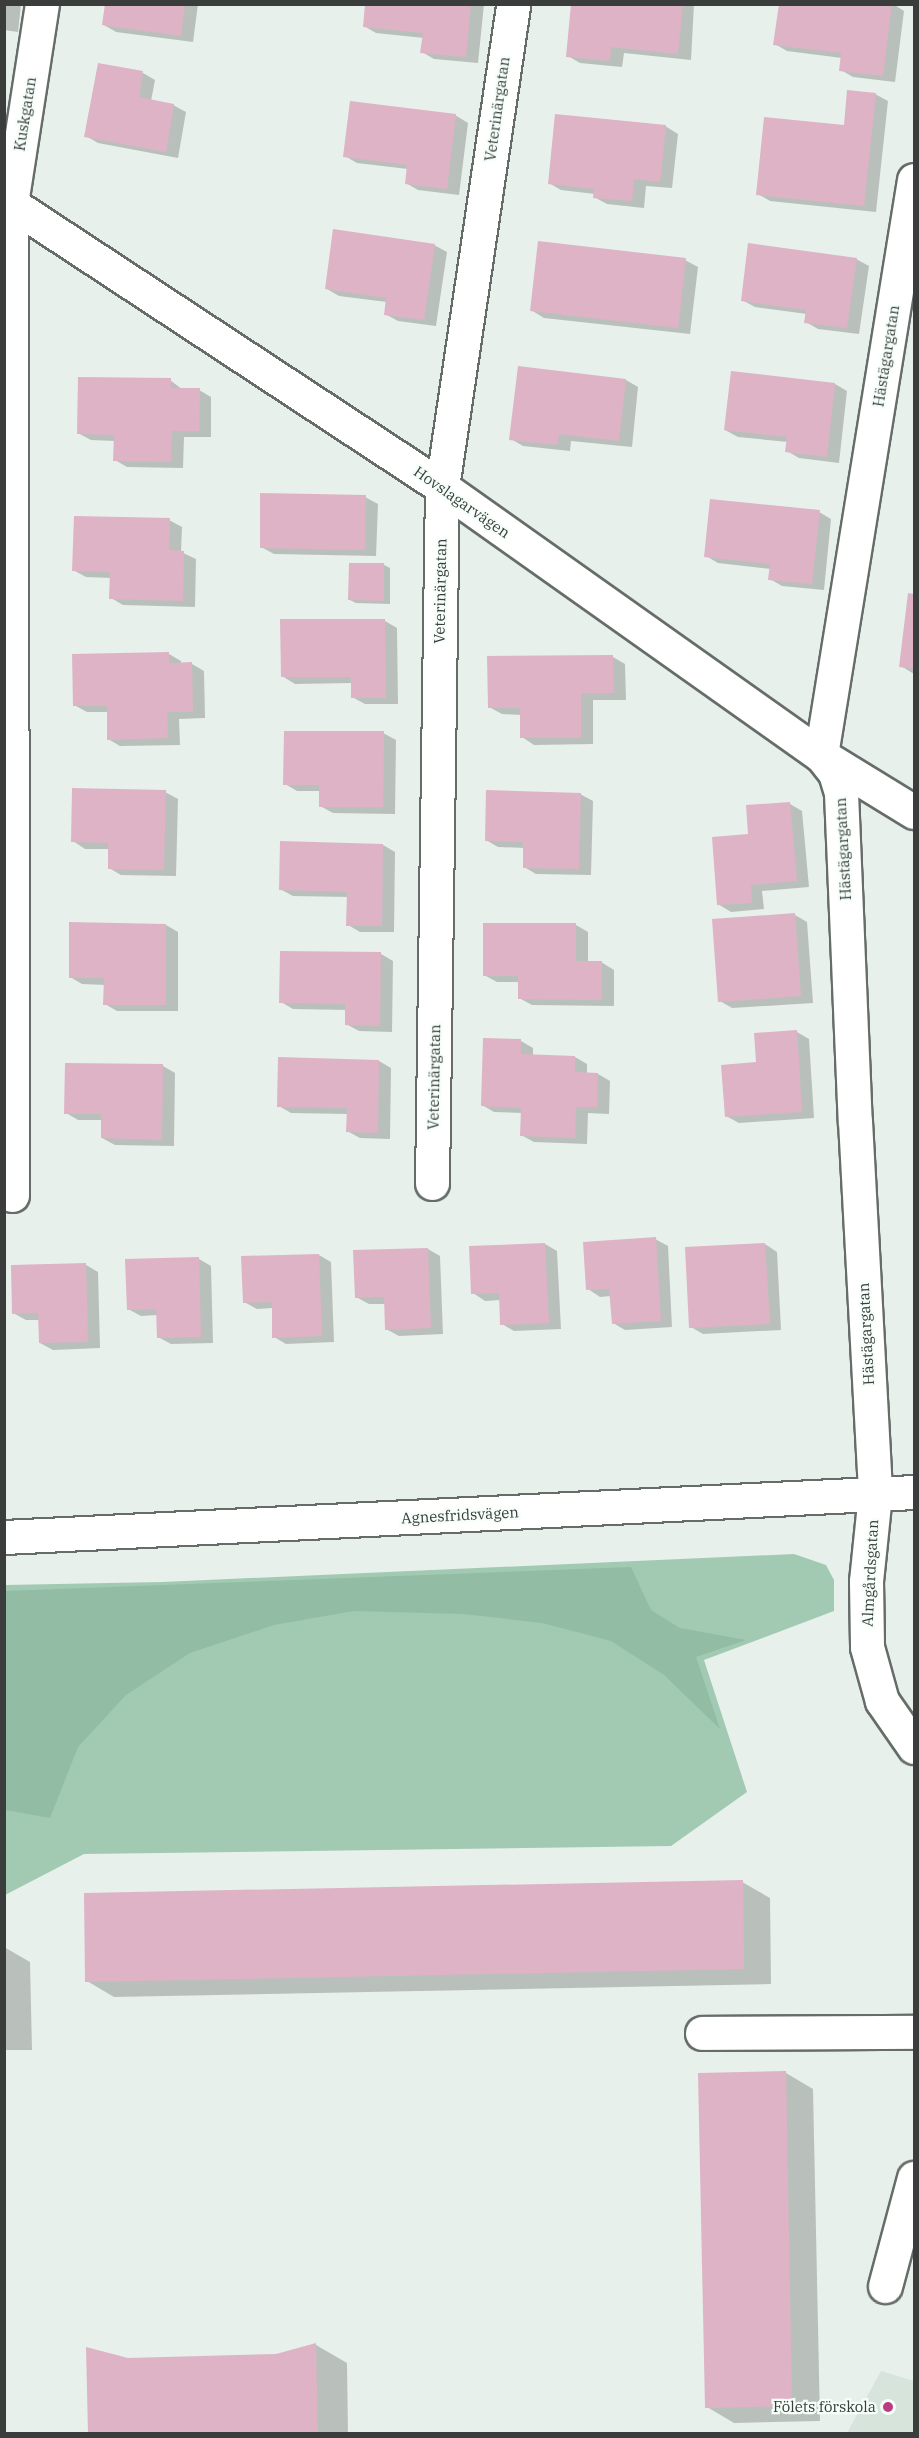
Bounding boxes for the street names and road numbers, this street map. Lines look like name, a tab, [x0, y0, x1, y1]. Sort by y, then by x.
street label: Veterinärgatan	[481, 55, 513, 163]
street label: Kuskgatan	[10, 76, 40, 152]
street label: Hästägargatan	[869, 304, 903, 408]
street label: Hovslagarvägen	[411, 462, 513, 542]
street label: Veterinärgatan	[430, 538, 450, 644]
street label: Hästägargatan	[831, 797, 855, 901]
street label: Veterinärgatan	[424, 1024, 444, 1130]
street label: Hästägargatan	[854, 1282, 878, 1386]
street label: Agnesfridsvägen	[401, 1503, 519, 1527]
street label: Almgårdsgatan	[858, 1519, 882, 1627]

